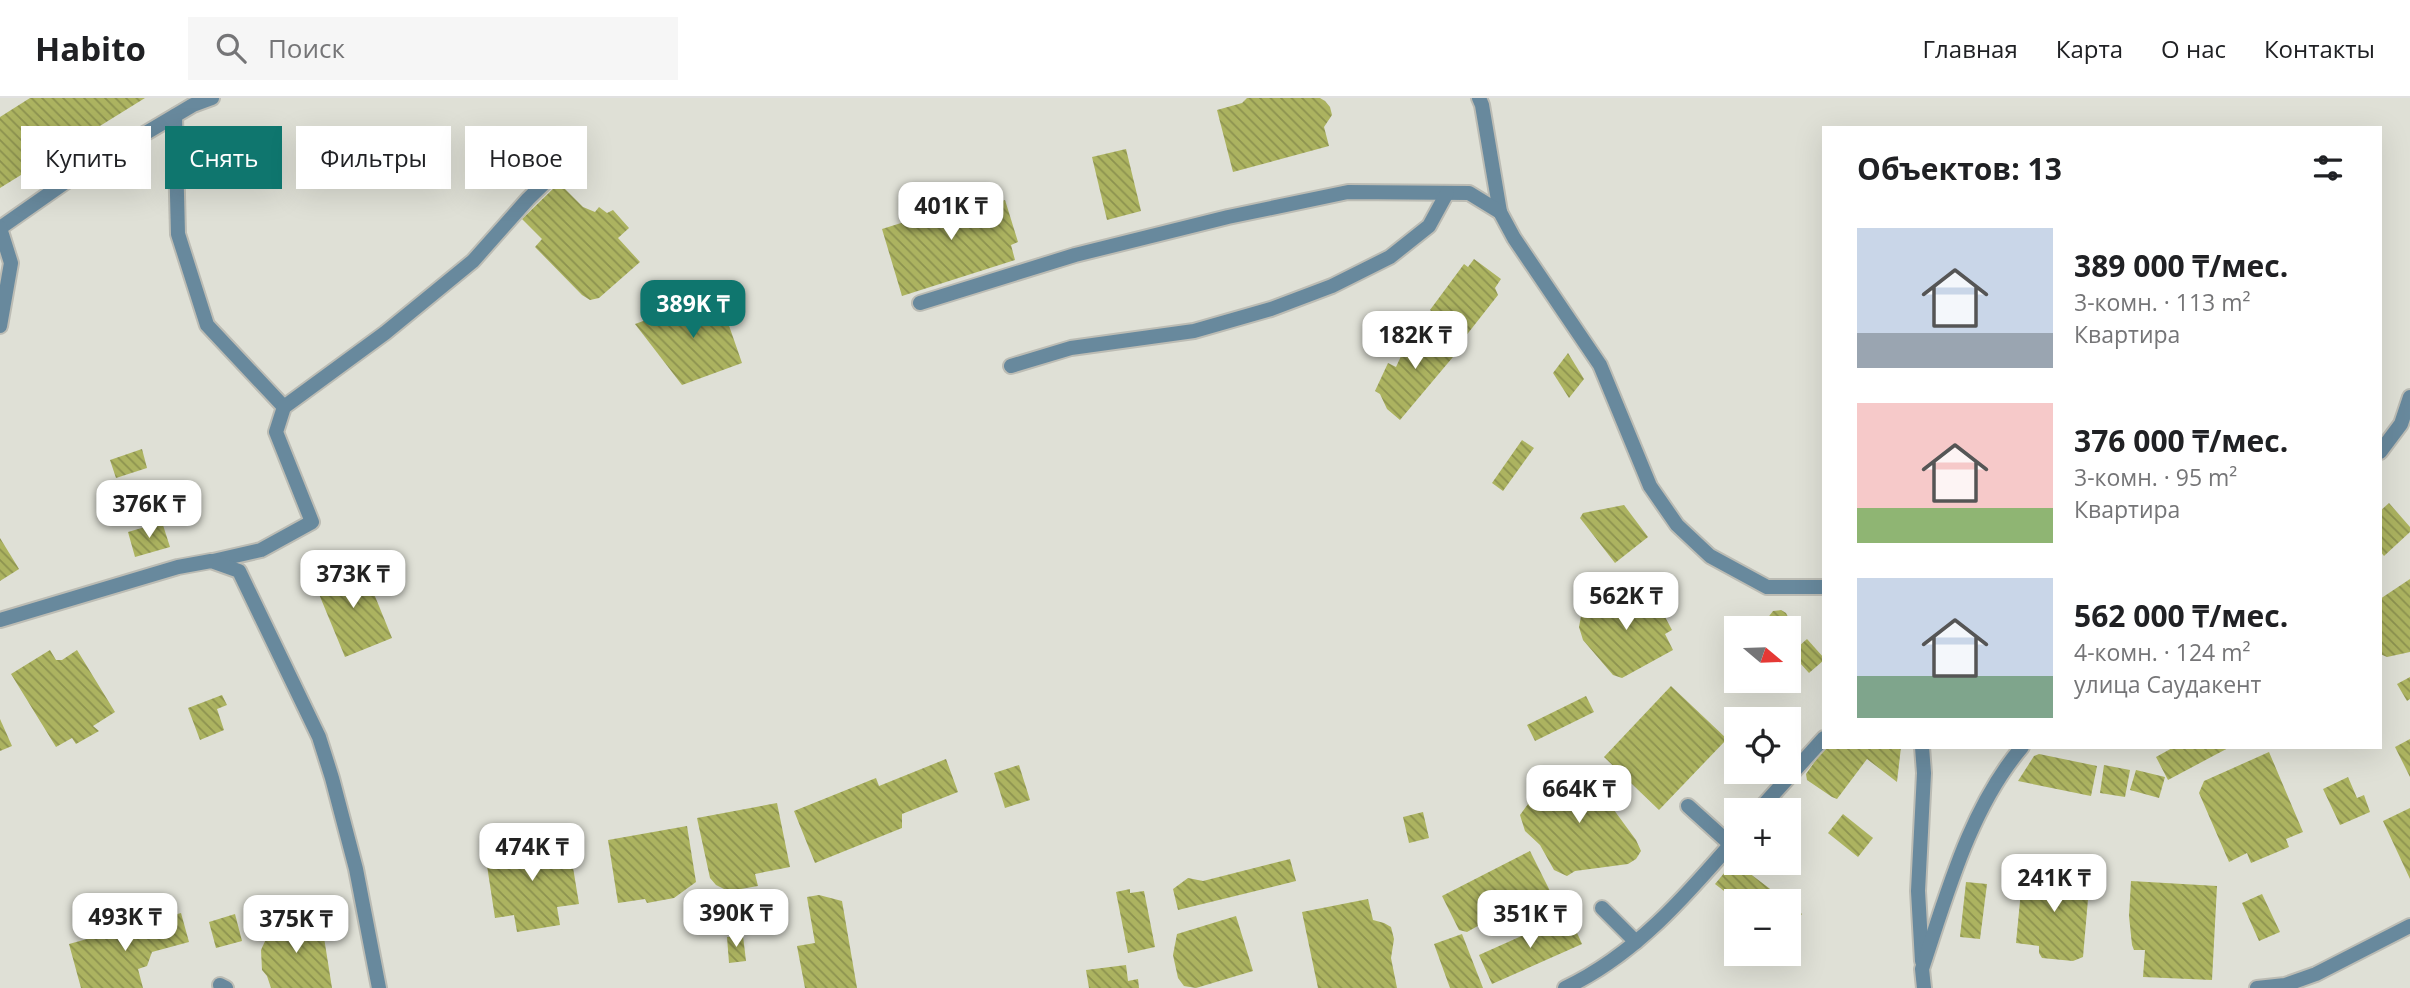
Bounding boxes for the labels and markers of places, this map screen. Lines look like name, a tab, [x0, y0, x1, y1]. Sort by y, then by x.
pin: 401K ₸	[894, 183, 1008, 242]
pin: 389K ₸	[636, 280, 750, 340]
pin: 182K ₸	[1358, 312, 1472, 371]
pin: 376K ₸	[92, 480, 206, 540]
pin: 373K ₸	[296, 550, 410, 610]
pin: 562K ₸	[1569, 573, 1683, 632]
pin: 664K ₸	[1522, 766, 1636, 825]
pin: 474K ₸	[475, 824, 589, 883]
pin: 241K ₸	[1997, 854, 2111, 914]
pin: 390K ₸	[679, 890, 793, 949]
pin: 351K ₸	[1473, 890, 1587, 950]
pin: 493K ₸	[68, 894, 182, 953]
pin: 375K ₸	[239, 896, 353, 955]

